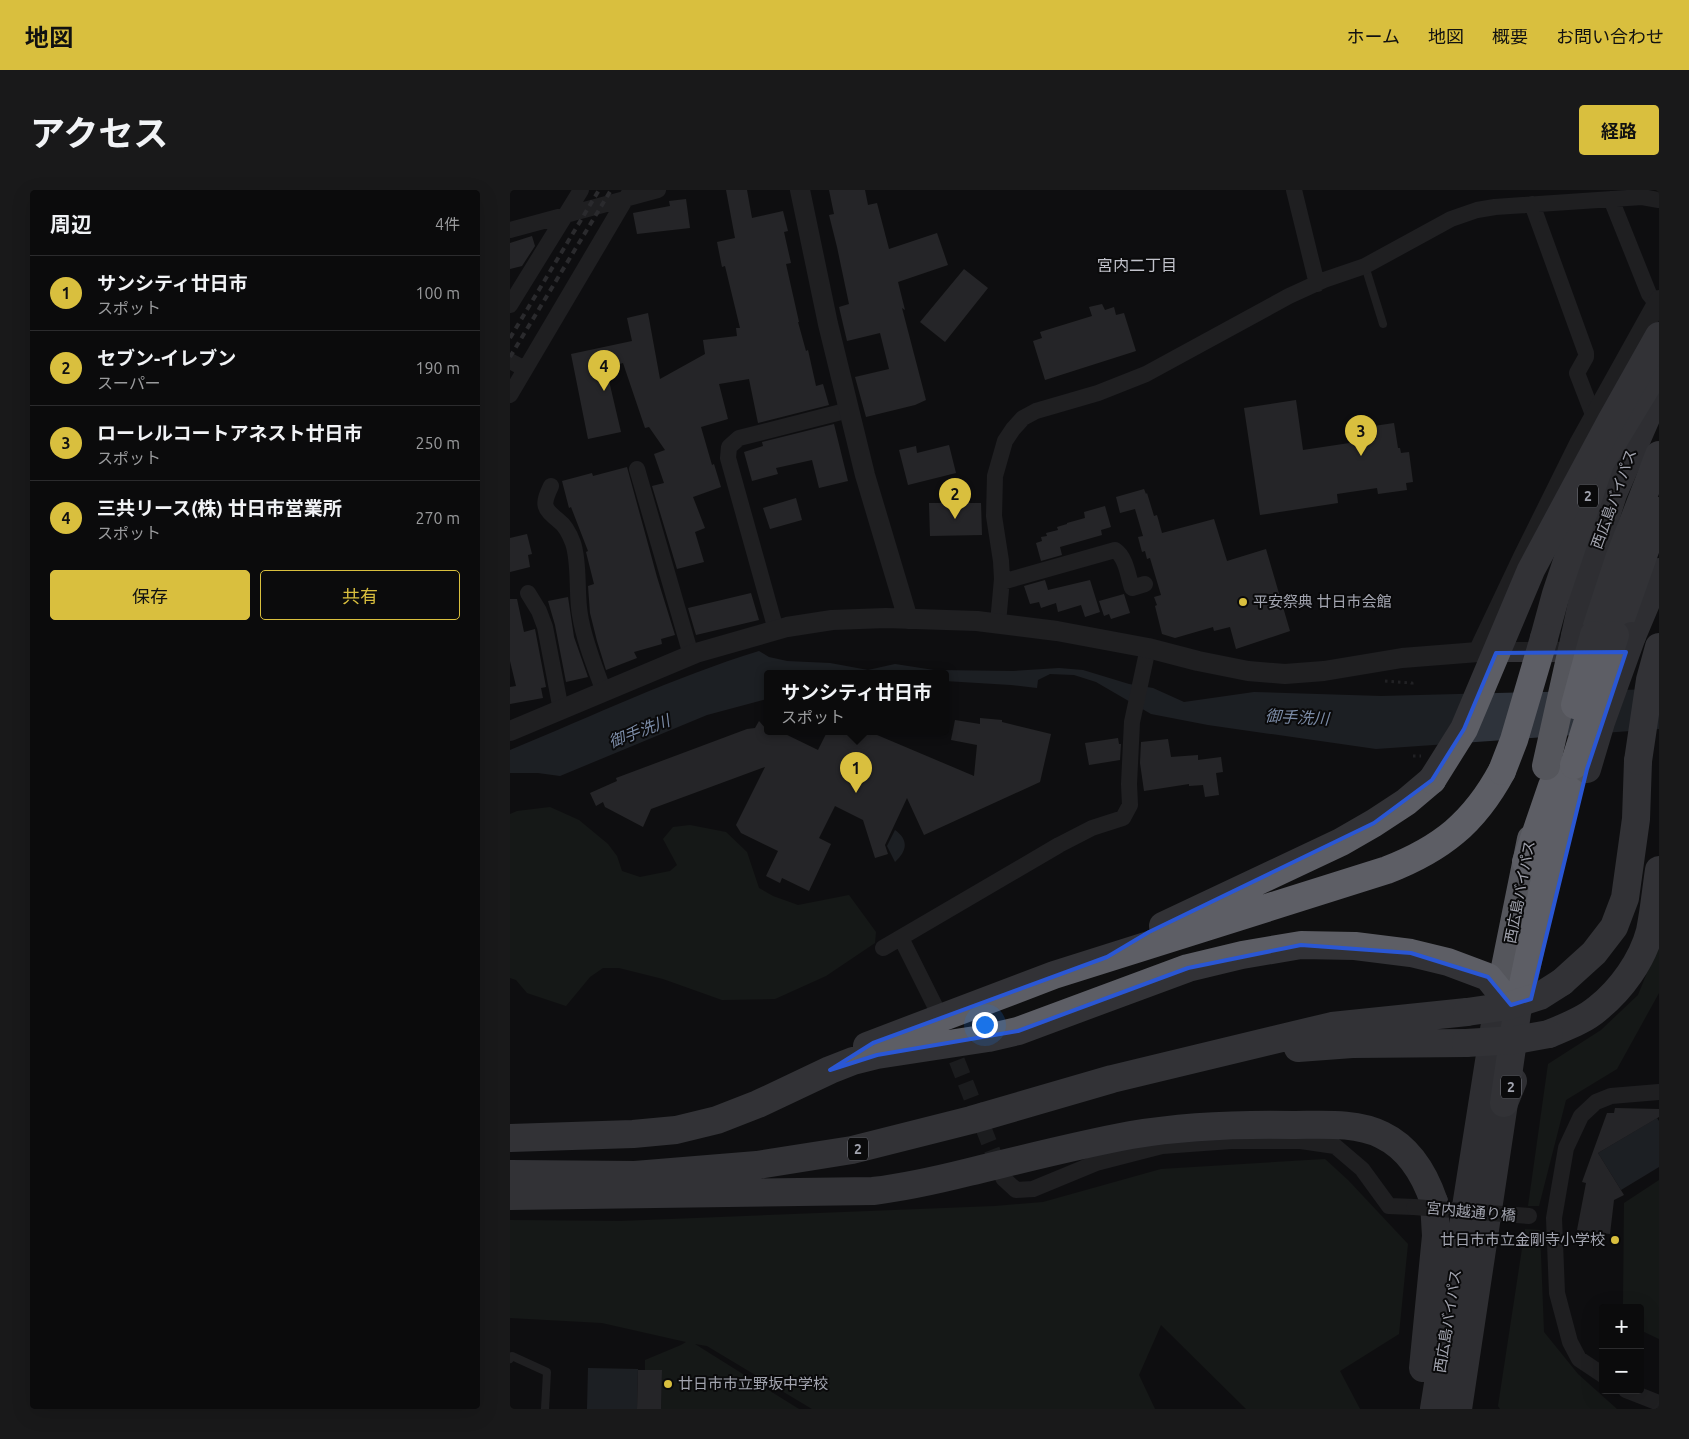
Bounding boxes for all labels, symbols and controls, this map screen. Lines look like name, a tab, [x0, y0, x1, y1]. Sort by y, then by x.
text: 地図	[25, 24, 73, 51]
text: ホーム	[1347, 26, 1400, 46]
text: 地図	[1428, 26, 1464, 46]
text: 概要	[1492, 26, 1528, 46]
text: お問い合わせ	[1556, 26, 1664, 46]
button: 経路	[1579, 105, 1659, 155]
text: アクセス	[30, 113, 168, 153]
text: 周辺	[50, 212, 92, 236]
text: 4件	[435, 215, 460, 233]
district label: 宮内二丁目	[1097, 256, 1177, 274]
text: サンシティ廿日市	[97, 272, 248, 294]
text: 1	[61, 284, 71, 302]
text: 100 m	[415, 284, 460, 302]
text: スポット	[97, 299, 161, 317]
text: セブン-イレブン	[97, 347, 236, 369]
pin: 4	[588, 350, 620, 391]
text: 2	[61, 359, 71, 377]
text: 190 m	[415, 359, 460, 377]
text: スーパー	[97, 374, 161, 392]
pin: 3	[1345, 415, 1377, 456]
text: ローレルコートアネスト廿日市	[97, 422, 363, 444]
text: 3	[61, 434, 71, 452]
text: 250 m	[415, 434, 460, 452]
street label: 西広島バイパス	[1588, 447, 1639, 551]
text: スポット	[97, 449, 161, 467]
pin: 2	[939, 478, 971, 519]
road number: 2	[1578, 484, 1598, 508]
text: 三共リース(株) 廿日市営業所	[97, 497, 342, 519]
text: 4	[61, 509, 71, 527]
text: 270 m	[415, 509, 460, 527]
text: スポット	[97, 524, 161, 542]
button: 保存	[50, 570, 250, 620]
button: 共有	[260, 570, 460, 620]
place label: 平安祭典 廿日市会館	[1253, 593, 1391, 610]
marker: 平安祭典 廿日市会館	[1237, 596, 1249, 608]
popup	[764, 670, 949, 735]
text: サンシティ廿日市	[781, 681, 932, 703]
water label: 御手洗川	[1265, 706, 1331, 728]
text: スポット	[781, 708, 845, 726]
water label: 御手洗川	[606, 710, 674, 751]
pin: 1	[840, 752, 872, 793]
street label: 西広島バイパス	[1501, 839, 1538, 945]
your location	[972, 1012, 998, 1038]
road number: 2	[1501, 1076, 1521, 1099]
road number: 2	[848, 1138, 868, 1161]
street label: 宮内越通り橋	[1425, 1199, 1517, 1224]
place label: 廿日市市立金剛寺小学校	[1440, 1231, 1605, 1248]
marker: 廿日市市立金剛寺小学校	[1609, 1234, 1621, 1246]
street label: 西広島バイパス	[1431, 1268, 1464, 1374]
map controls	[1599, 1304, 1644, 1394]
button: +	[1599, 1304, 1644, 1349]
button: −	[1599, 1349, 1644, 1394]
place label: 廿日市市立野坂中学校	[678, 1375, 828, 1392]
marker: 廿日市市立野坂中学校	[662, 1378, 674, 1390]

